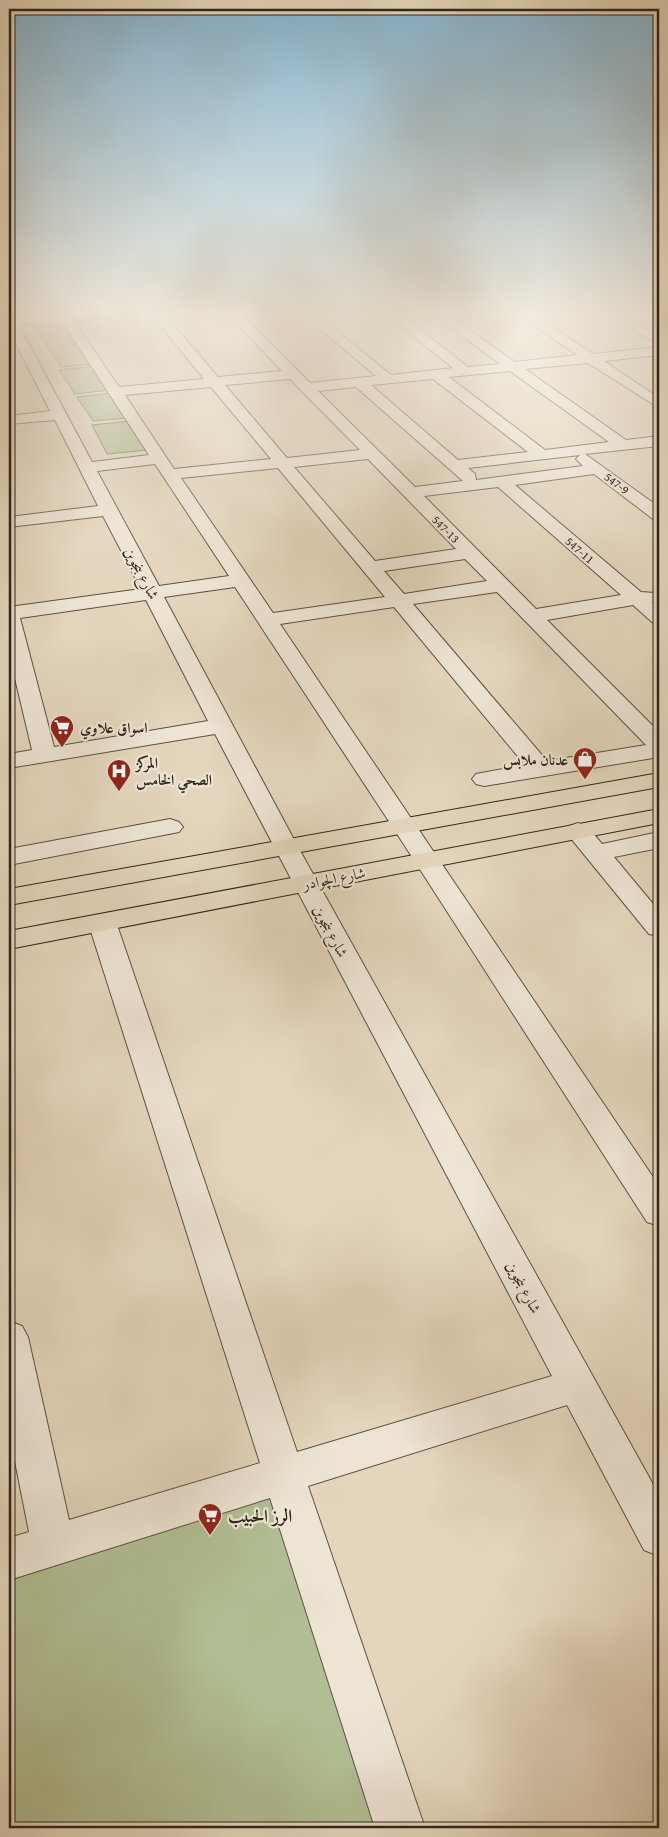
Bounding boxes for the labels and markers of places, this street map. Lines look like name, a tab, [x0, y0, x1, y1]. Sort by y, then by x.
supermarket icon: اسواق علاوي	[49, 714, 75, 748]
place label: اسواق علاوي	[80, 717, 148, 740]
shop icon: عدنان ملابس	[572, 746, 598, 780]
place label: عدنان ملابس	[503, 749, 568, 770]
place label: المركز الصحي الخامس	[134, 752, 212, 794]
hospital icon: المركز الصحي الخامس	[106, 758, 132, 792]
supermarket icon: الرز الحبيب	[197, 1502, 223, 1536]
place label: الرز الحبيب	[228, 1502, 292, 1529]

